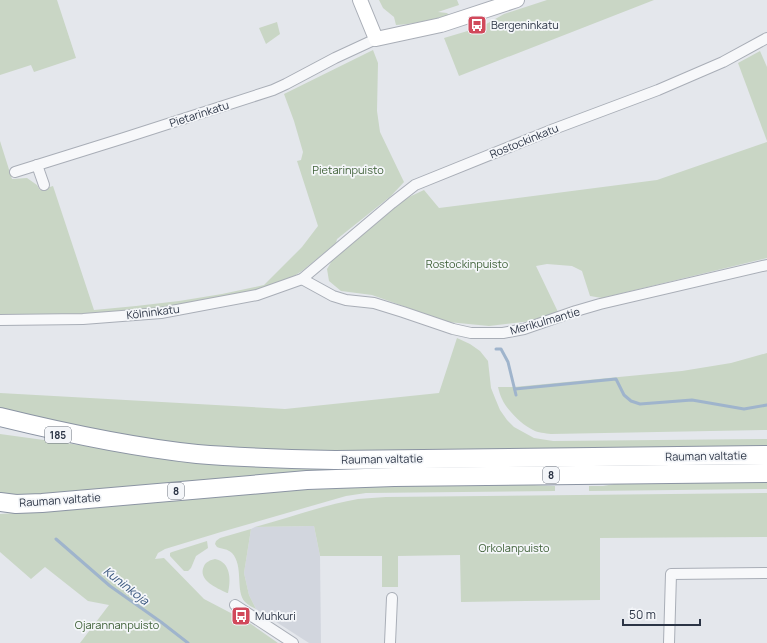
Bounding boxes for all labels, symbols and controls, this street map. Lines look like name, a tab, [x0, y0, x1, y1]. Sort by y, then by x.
bus stop icon: Bergeninkatu	[466, 14, 488, 36]
place label: Bergeninkatu	[491, 17, 559, 32]
street label: Pietarinkatu	[167, 97, 231, 130]
street label: Rostockinkatu	[487, 120, 560, 161]
park label: Pietarinpuisto	[312, 162, 384, 177]
park label: Rostockinpuisto	[426, 256, 509, 271]
street label: Kölninkatu	[126, 301, 180, 322]
street label: Merikulmantie	[508, 303, 582, 338]
road number: 185	[45, 427, 71, 443]
street label: Rauman valtatie	[665, 447, 747, 464]
street label: Rauman valtatie	[341, 450, 423, 467]
road number: 8	[543, 467, 559, 483]
road number: 8	[168, 483, 184, 499]
street label: Rauman valtatie	[19, 489, 102, 510]
park label: Orkolanpuisto	[478, 540, 550, 555]
water label: Kuninkoja	[100, 562, 154, 610]
scale bar	[623, 601, 700, 627]
bus stop icon: Muhkuri	[230, 605, 252, 627]
text: 50 m	[629, 606, 656, 623]
place label: Muhkuri	[255, 608, 296, 623]
park label: Ojarannanpuisto	[75, 617, 160, 632]

